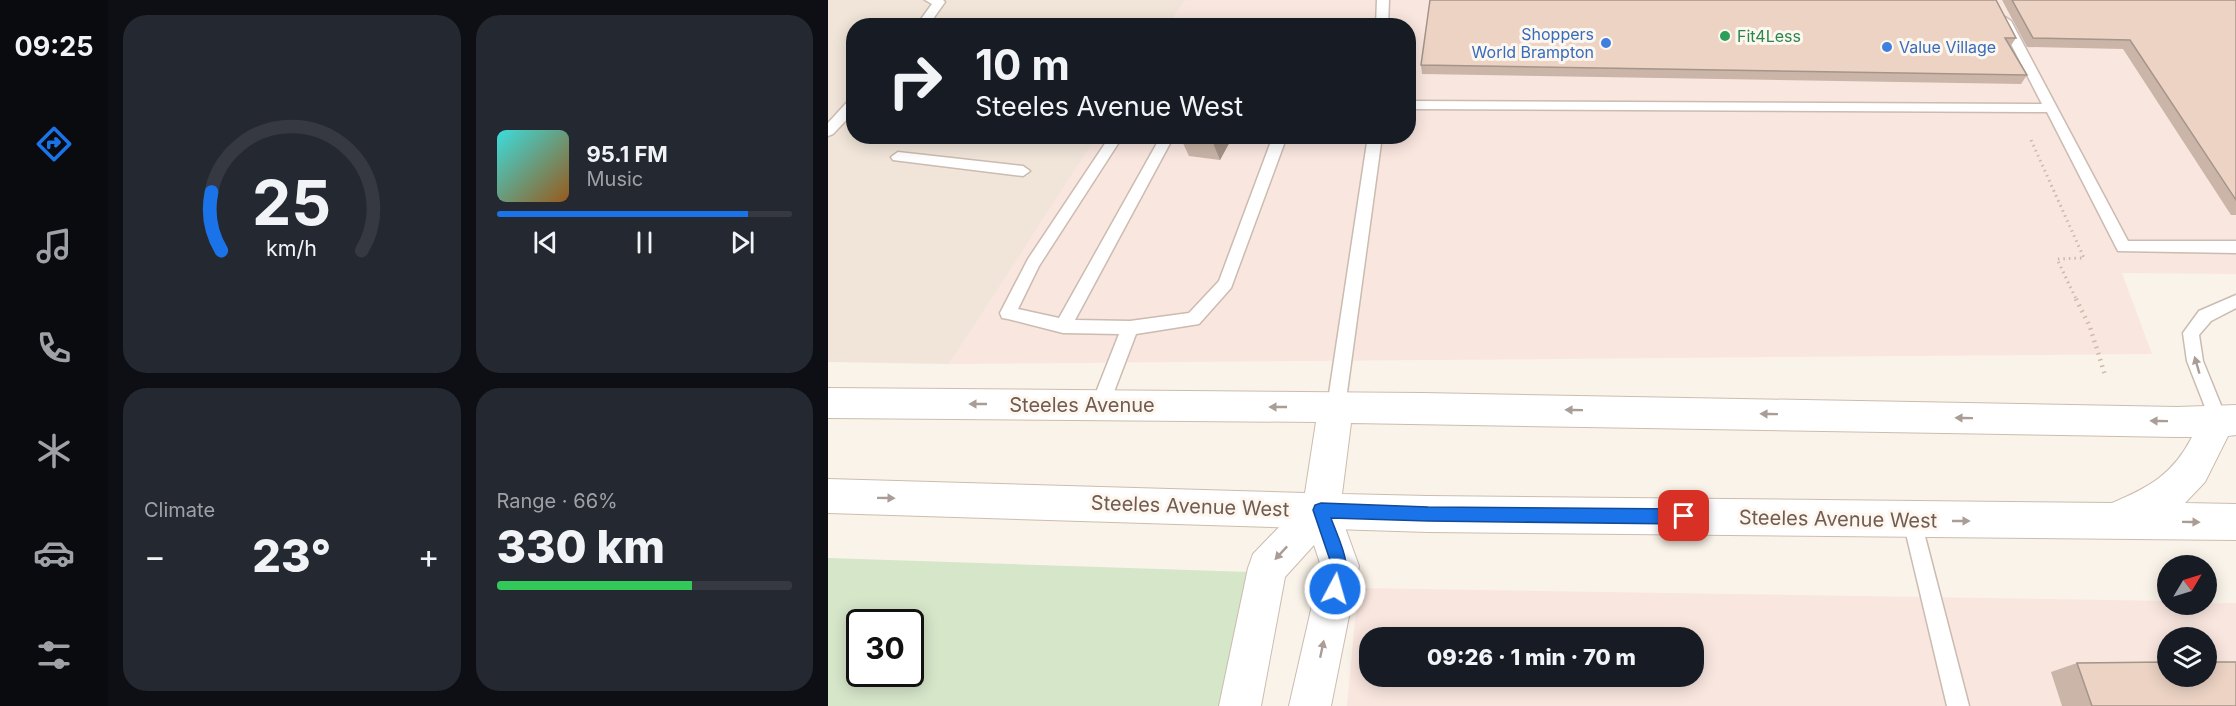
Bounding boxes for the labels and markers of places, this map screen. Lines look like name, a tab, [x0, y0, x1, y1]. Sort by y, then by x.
place label: Shoppers World Brampton	[1472, 24, 1594, 62]
place label: Fit4Less	[1737, 26, 1801, 46]
marker: Fit4Less	[1718, 29, 1732, 43]
marker: Shoppers World Brampton	[1599, 36, 1613, 50]
place label: Value Village	[1899, 37, 1996, 57]
marker: Value Village	[1880, 40, 1894, 54]
pin	[1658, 490, 1709, 541]

